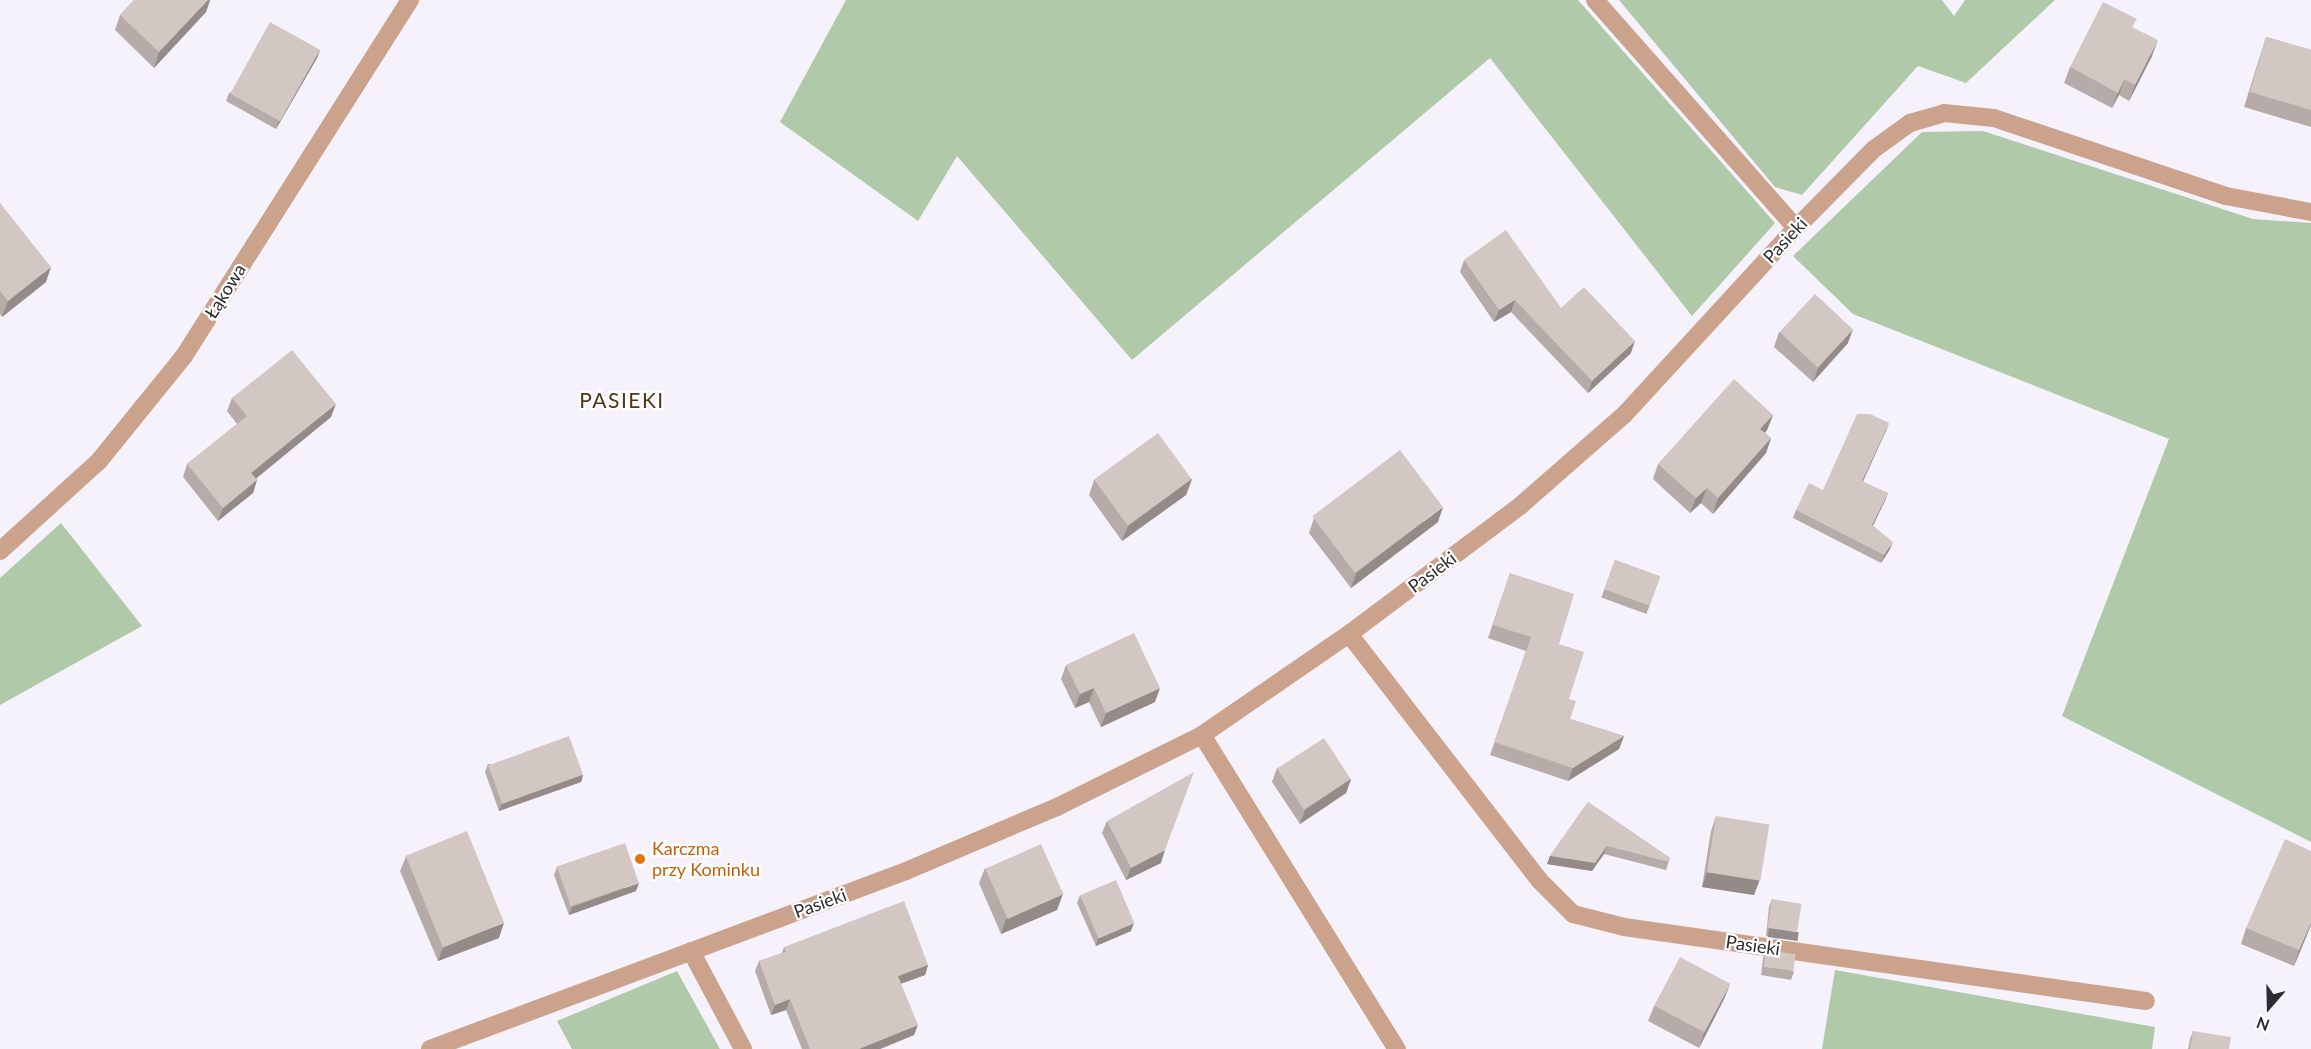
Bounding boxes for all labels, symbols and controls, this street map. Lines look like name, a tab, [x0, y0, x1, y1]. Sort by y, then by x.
street label: Pasieki	[1759, 213, 1811, 267]
street label: Łąkowa	[200, 260, 250, 322]
district label: PASIEKI	[579, 387, 665, 413]
street label: Pasieki	[1404, 547, 1460, 597]
place label: Karczma przy Kominku	[652, 838, 760, 880]
marker: Karczma przy Kominku	[633, 852, 647, 866]
street label: Pasieki	[791, 884, 849, 922]
street label: Pasieki	[1724, 931, 1782, 959]
north arrow	[2239, 977, 2299, 1037]
text: N	[2254, 1013, 2272, 1035]

